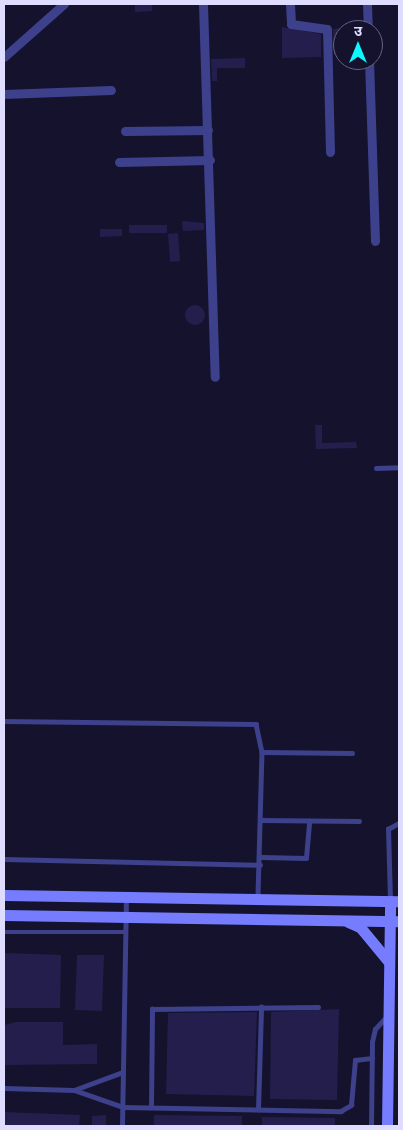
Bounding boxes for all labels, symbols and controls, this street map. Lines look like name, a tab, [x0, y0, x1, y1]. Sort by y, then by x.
north arrow	[333, 20, 383, 70]
text: उ	[354, 20, 362, 41]

